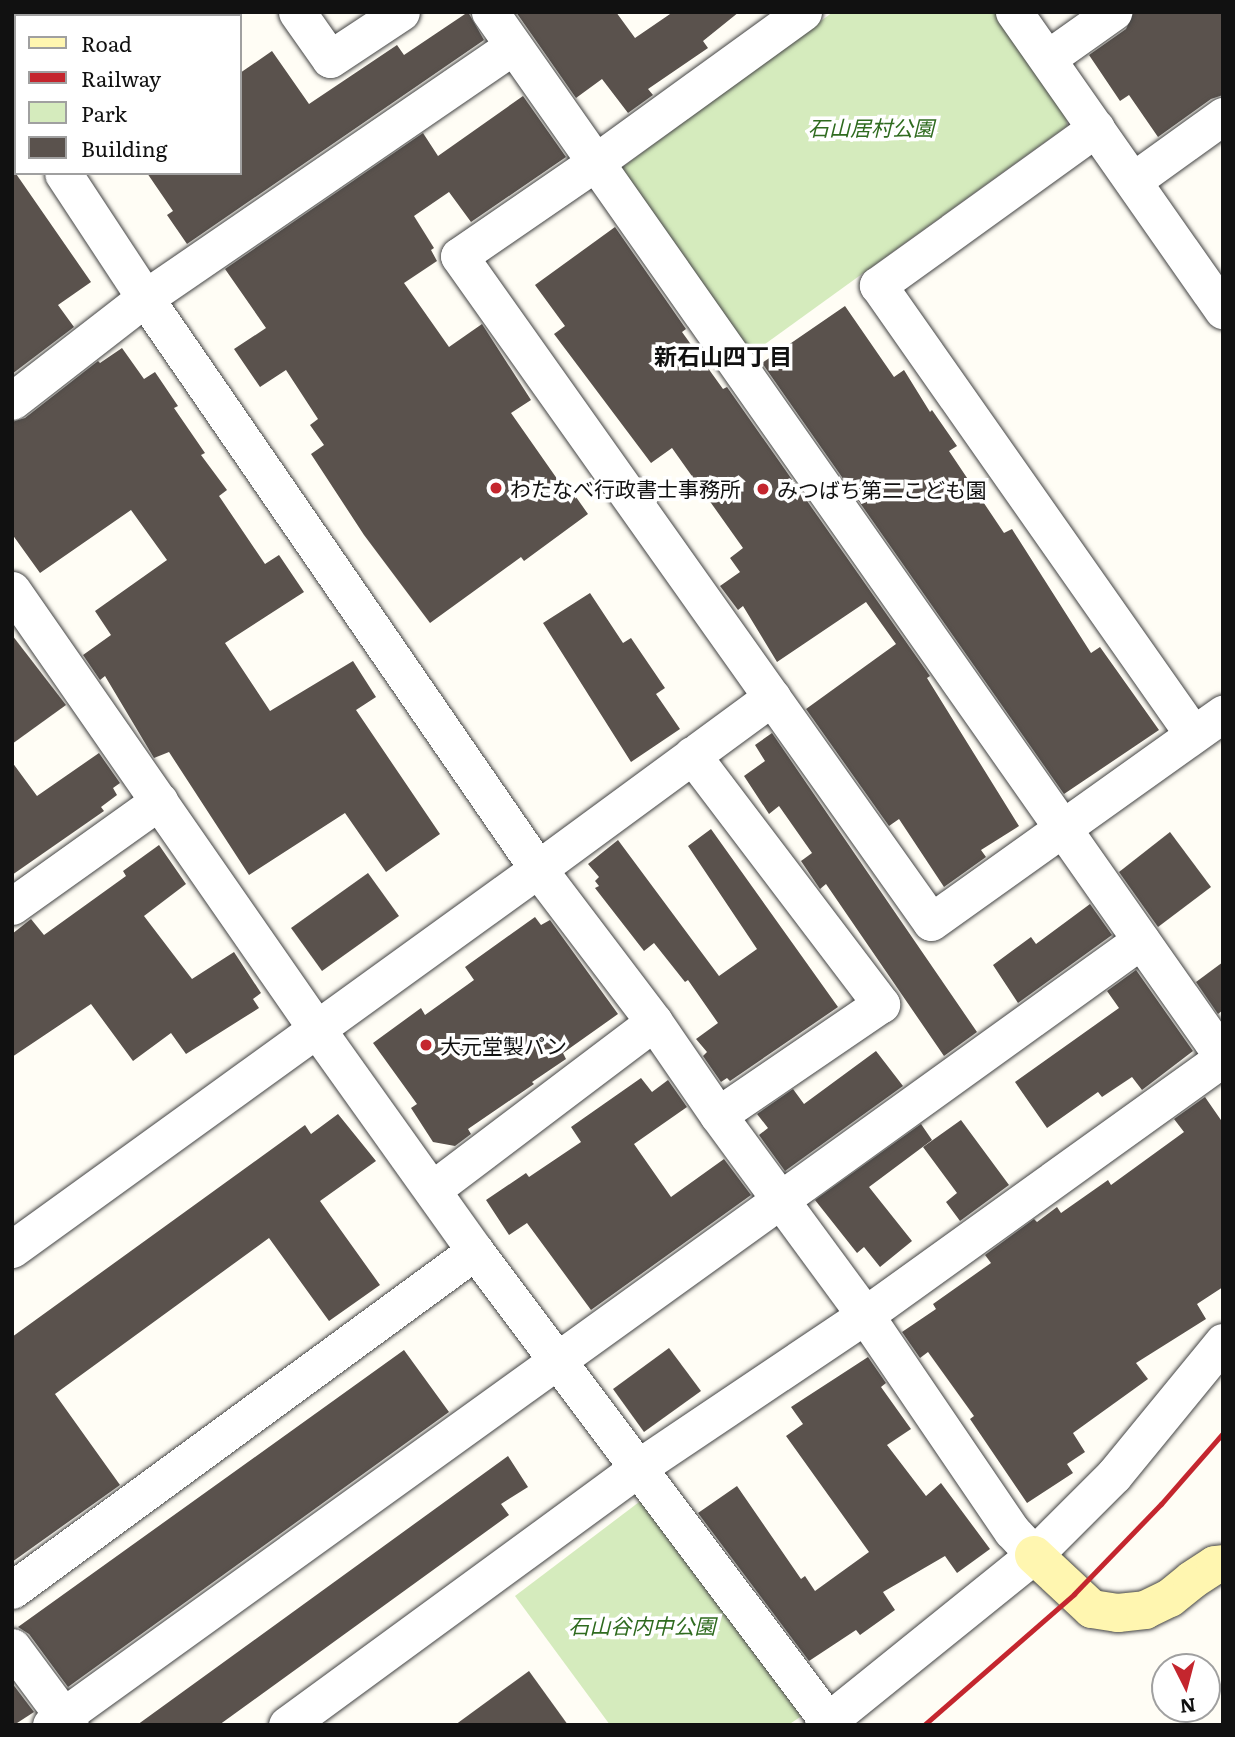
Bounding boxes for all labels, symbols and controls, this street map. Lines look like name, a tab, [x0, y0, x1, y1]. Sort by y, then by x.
legend	[14, 14, 242, 175]
text: Road	[81, 27, 132, 58]
text: Railway	[81, 62, 161, 93]
text: Park	[81, 97, 127, 128]
park label: 石山居村公園	[808, 114, 934, 140]
text: Building	[81, 132, 167, 163]
district label: 新石山四丁目	[654, 341, 792, 369]
place label: わたなべ行政書士事務所	[510, 475, 741, 501]
place label: みつばち第二こども園	[777, 476, 987, 502]
marker: わたなべ行政書士事務所	[488, 480, 504, 496]
marker: みつばち第二こども園	[755, 481, 771, 497]
place label: 大元堂製パン	[440, 1032, 566, 1058]
marker: 大元堂製パン	[418, 1037, 434, 1053]
park label: 石山谷内中公園	[569, 1612, 715, 1638]
north arrow	[1151, 1653, 1221, 1723]
text: N	[1179, 1692, 1197, 1722]

